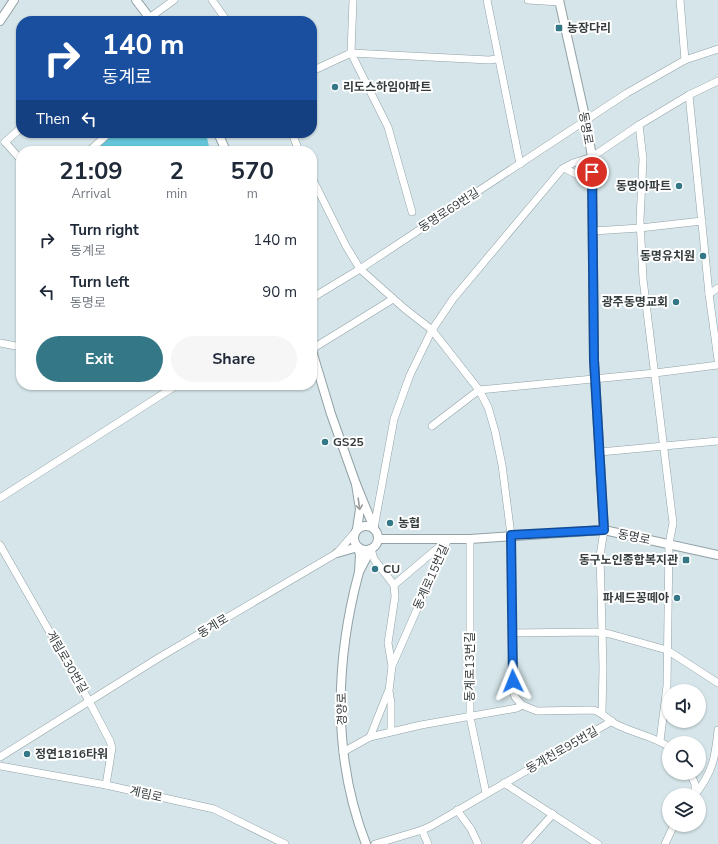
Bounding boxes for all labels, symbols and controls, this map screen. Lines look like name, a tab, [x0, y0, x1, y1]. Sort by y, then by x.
place label: 농장다리	[567, 20, 611, 36]
marker: 농장다리	[554, 23, 564, 33]
text: 140 m	[102, 26, 185, 64]
icon: right	[36, 32, 88, 84]
text: 동계로	[102, 65, 152, 89]
place label: 리도스하임아파트	[343, 79, 431, 95]
marker: 리도스하임아파트	[330, 82, 340, 92]
icon: left	[78, 108, 100, 130]
text: Then	[36, 109, 70, 129]
street label: 동명로	[575, 110, 597, 146]
text: 21:09	[59, 155, 123, 187]
text: 2	[169, 155, 184, 187]
text: 570	[231, 155, 274, 187]
pin	[575, 155, 609, 189]
icon: arrive	[581, 161, 603, 183]
place label: 동명아파트	[616, 178, 671, 194]
marker: 동명아파트	[674, 181, 684, 191]
street label: 동명로69번길	[415, 184, 483, 236]
text: Arrival	[71, 185, 111, 203]
text: min	[166, 185, 187, 203]
text: m	[247, 185, 258, 203]
text: Turn right	[70, 220, 139, 240]
icon: right	[36, 229, 58, 251]
text: 140 m	[253, 230, 297, 250]
text: 동계로	[70, 242, 106, 260]
place label: 동명유치원	[640, 248, 695, 264]
marker: 동명유치원	[698, 251, 708, 261]
text: Turn left	[70, 272, 129, 292]
icon: left	[36, 281, 58, 303]
text: 90 m	[262, 282, 297, 302]
text: 동명로	[70, 294, 106, 312]
place label: 광주동명교회	[602, 294, 668, 310]
marker: 광주동명교회	[671, 297, 681, 307]
button: Exit	[36, 336, 163, 382]
button: Share	[171, 336, 297, 382]
place label: GS25	[333, 434, 364, 450]
marker: GS25	[320, 437, 330, 447]
one-way arrow	[355, 497, 363, 510]
place label: 농협	[398, 515, 420, 531]
marker: 농협	[385, 518, 395, 528]
street label: 동명로	[616, 526, 652, 548]
street label: 동계로15번길	[410, 542, 452, 612]
place label: 동구노인종합복지관	[579, 552, 678, 568]
marker: 동구노인종합복지관	[681, 555, 691, 565]
place label: CU	[383, 561, 400, 577]
marker: CU	[370, 564, 380, 574]
place label: 파세드꽁떼아	[603, 590, 669, 606]
marker: 파세드꽁떼아	[672, 593, 682, 603]
street label: 동계로	[195, 611, 231, 641]
street label: 계림로30번길	[43, 628, 91, 696]
street label: 동계로13번길	[462, 632, 478, 702]
position arrow	[492, 660, 534, 702]
map controls	[662, 684, 706, 832]
button: sound	[662, 684, 706, 728]
street label: 경양로	[334, 692, 350, 726]
street label: 동계천로95번길	[523, 723, 601, 777]
button: search	[662, 736, 706, 780]
place label: 정연1816타워	[35, 746, 108, 762]
marker: 정연1816타워	[22, 749, 32, 759]
street label: 계림로	[128, 782, 164, 806]
button: layers	[662, 788, 706, 832]

